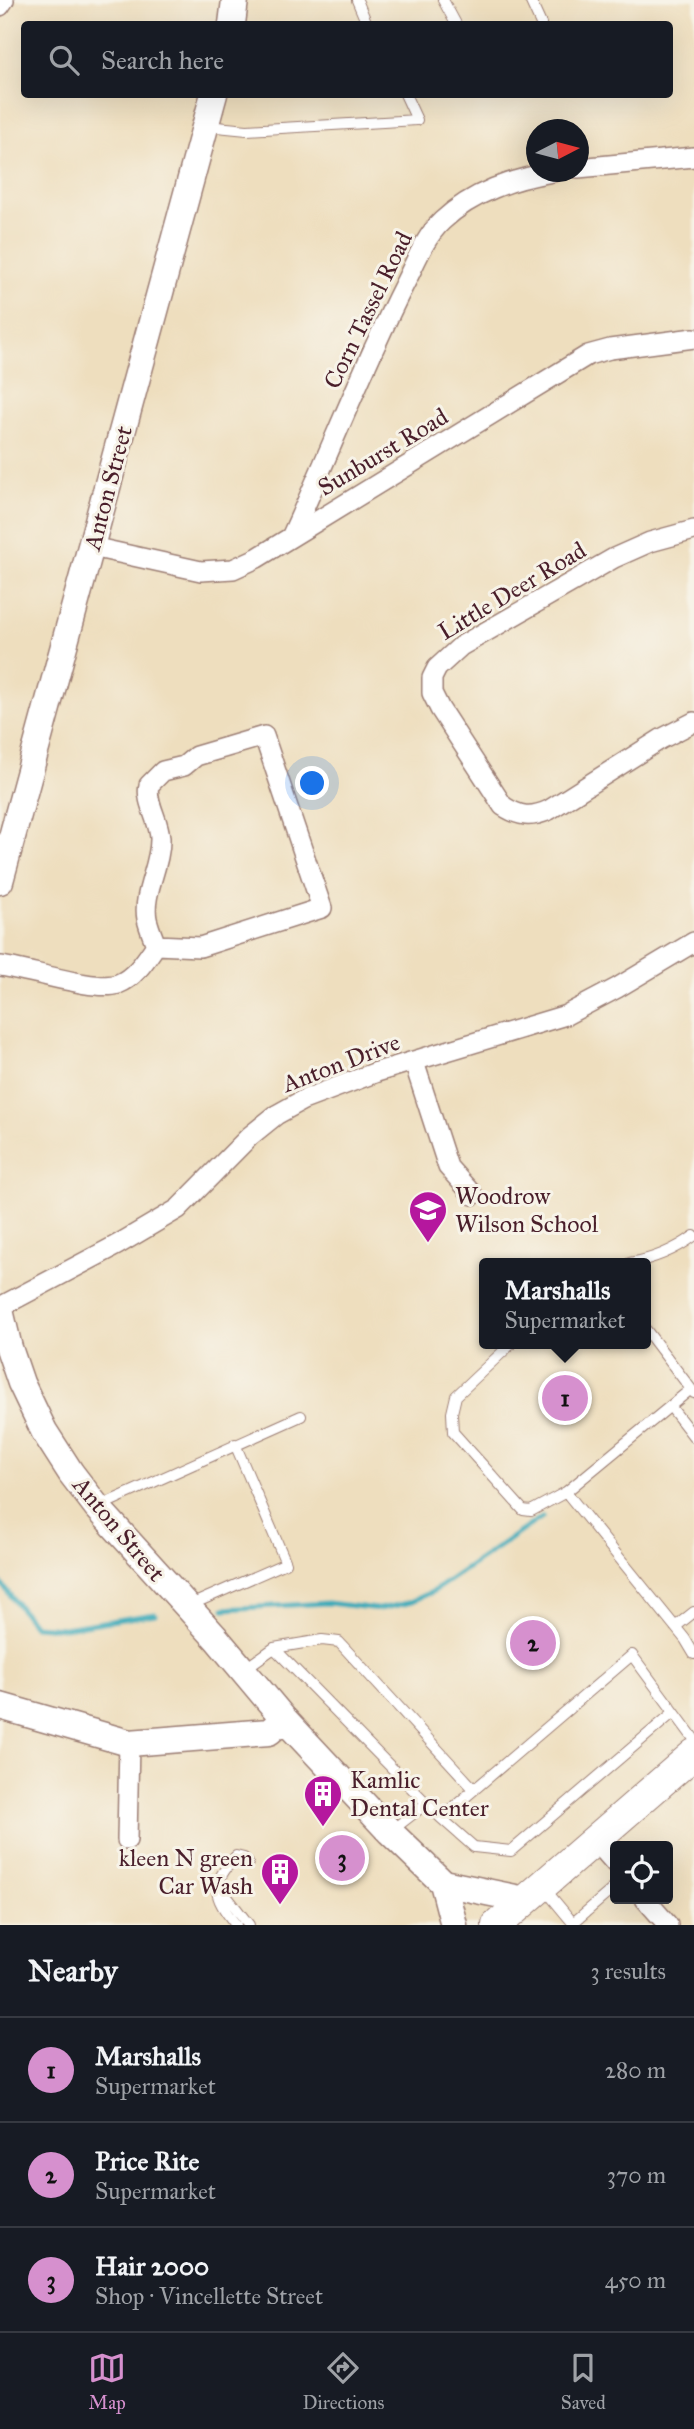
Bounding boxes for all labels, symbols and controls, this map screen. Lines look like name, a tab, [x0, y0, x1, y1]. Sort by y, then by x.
search box	[21, 21, 673, 98]
icon: search	[45, 41, 83, 79]
text: Search here	[101, 44, 224, 76]
north arrow	[526, 119, 589, 182]
street label: Corn Tassel Road	[317, 227, 419, 393]
street label: Sunburst Road	[313, 401, 453, 503]
street label: Anton Street	[77, 422, 139, 554]
street label: Little Deer Road	[433, 535, 591, 647]
your location	[295, 766, 329, 800]
street label: Anton Drive	[277, 1027, 404, 1099]
place label: Woodrow Wilson School	[455, 1181, 599, 1239]
school or university icon: Woodrow Wilson School	[407, 1189, 449, 1244]
popup	[479, 1258, 651, 1349]
text: Marshalls	[505, 1274, 611, 1306]
text: Supermarket	[505, 1306, 625, 1334]
pin: 1	[542, 1372, 588, 1424]
street label: Anton Street	[66, 1470, 172, 1588]
pin: 2	[510, 1617, 556, 1669]
place label: Kamlic Dental Center	[350, 1765, 489, 1823]
building icon: Kamlic Dental Center	[302, 1773, 344, 1828]
pin: 3	[319, 1832, 365, 1884]
map controls	[610, 1841, 673, 1904]
button: locate	[610, 1841, 673, 1904]
place label: kleen N green Car Wash	[119, 1843, 253, 1901]
building icon: kleen N green Car Wash	[259, 1851, 301, 1906]
text: Nearby	[28, 1953, 118, 1989]
text: 3 results	[590, 1957, 666, 1985]
text: Marshalls	[95, 2040, 201, 2072]
text: 1	[46, 2056, 56, 2084]
text: 280 m	[605, 2056, 666, 2084]
text: Supermarket	[95, 2072, 216, 2100]
text: Price Rite	[95, 2145, 199, 2177]
text: 2	[45, 2161, 57, 2189]
text: 370 m	[607, 2161, 666, 2189]
text: Supermarket	[95, 2177, 216, 2205]
text: Hair 2000	[95, 2250, 209, 2282]
text: 3	[46, 2266, 56, 2294]
text: 450 m	[605, 2266, 666, 2294]
text: Shop · Vincellette Street	[95, 2282, 323, 2310]
tab: Map	[88, 2349, 126, 2414]
tab: Directions	[302, 2349, 384, 2414]
tab: Saved	[561, 2349, 606, 2414]

